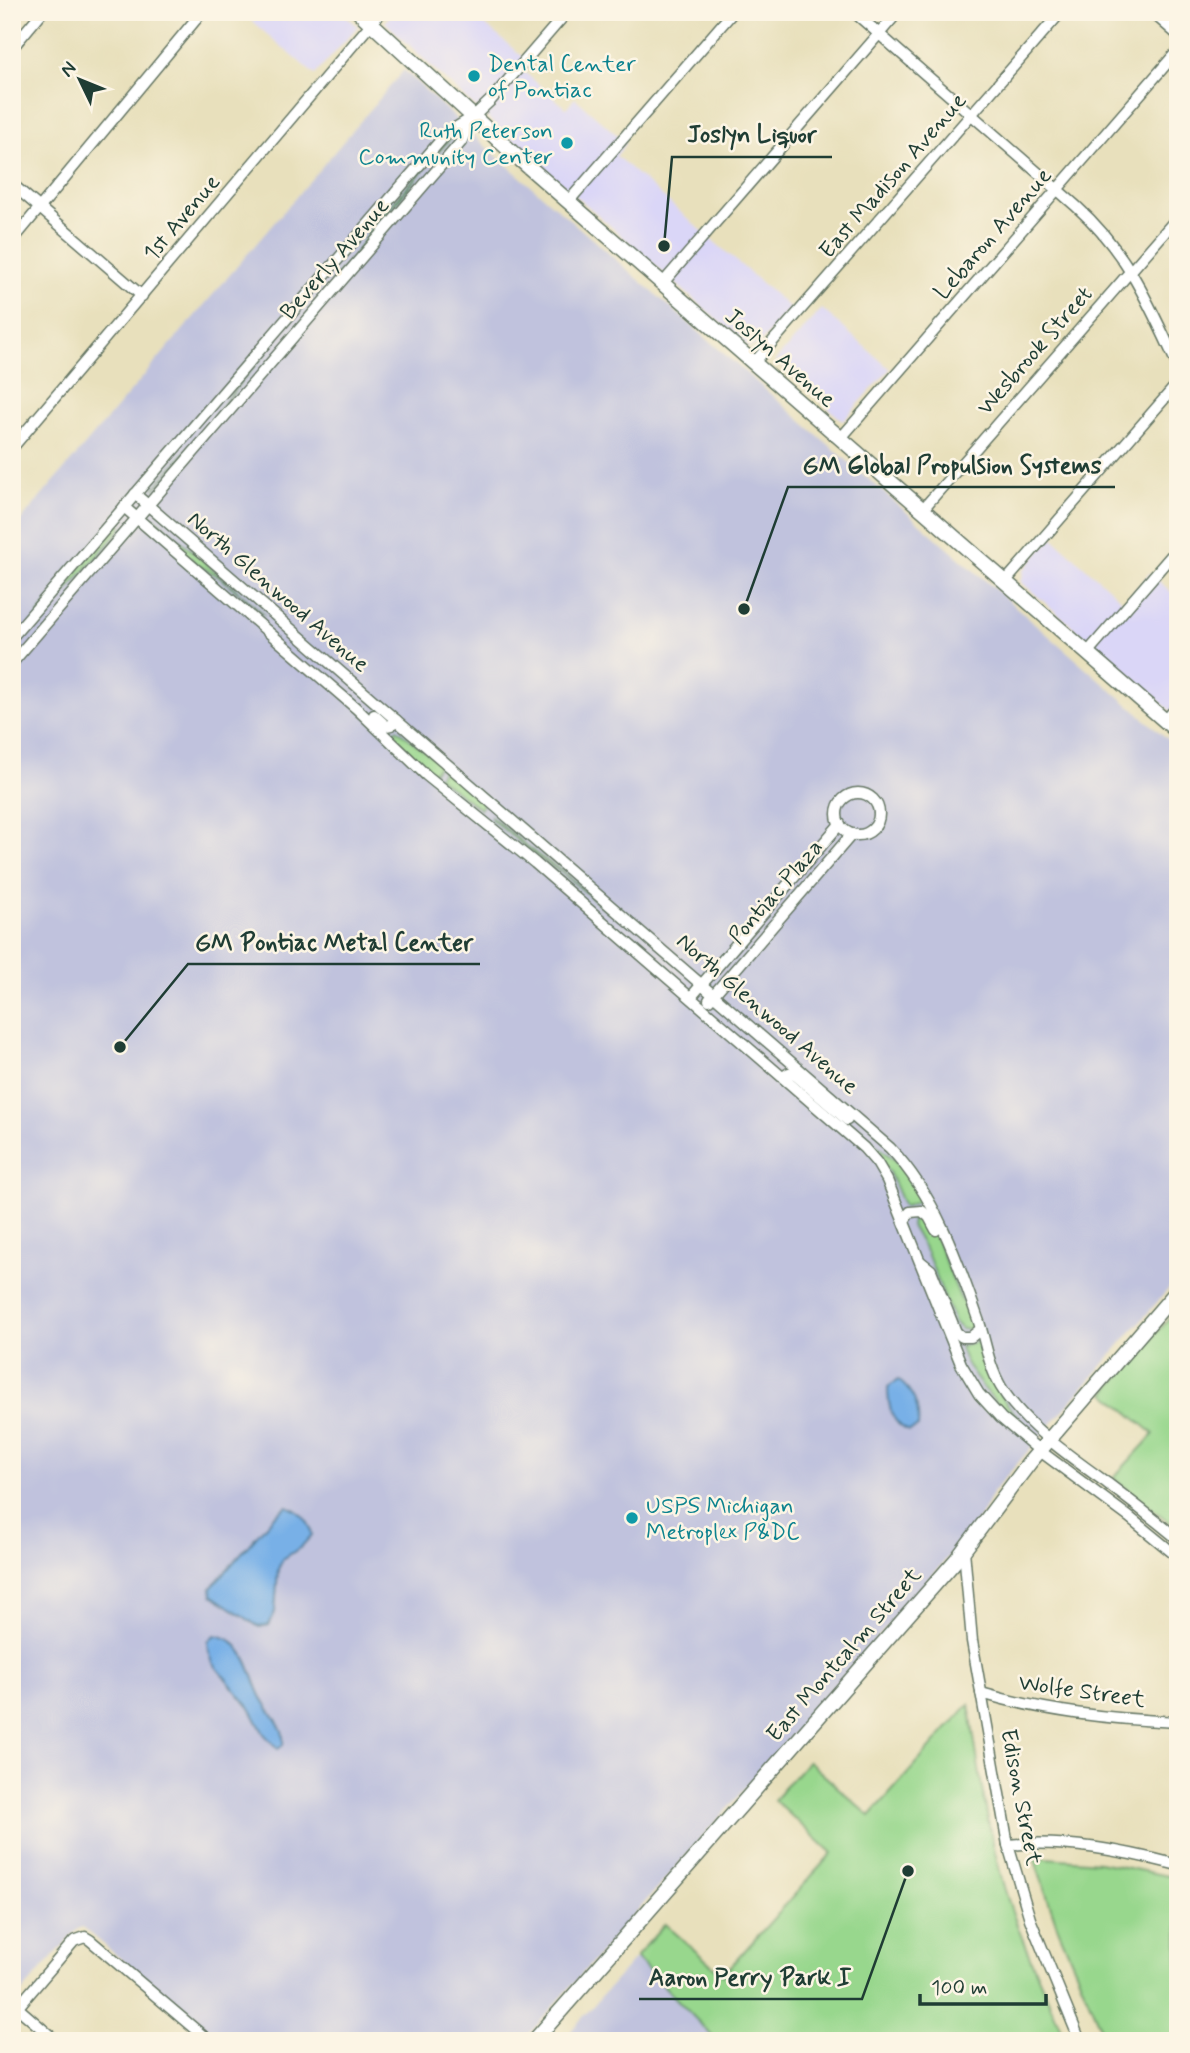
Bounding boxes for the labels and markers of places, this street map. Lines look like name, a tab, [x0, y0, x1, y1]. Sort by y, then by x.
place label: Dental Center of Pontiac	[488, 50, 636, 106]
marker: Dental Center of Pontiac	[466, 68, 482, 84]
callout: Joslyn Liquor	[672, 112, 832, 157]
place label: Ruth Peterson Community Center	[358, 117, 553, 173]
marker: Ruth Peterson Community Center	[559, 135, 575, 151]
callout: GM Global Propulsion Systems	[788, 442, 1115, 487]
callout: GM Pontiac Metal Center	[188, 919, 480, 964]
place label: USPS Michigan Metroplex P&DC	[646, 1492, 800, 1548]
marker: USPS Michigan Metroplex P&DC	[624, 1510, 640, 1526]
callout: Aaron Perry Park I	[639, 1954, 862, 1999]

